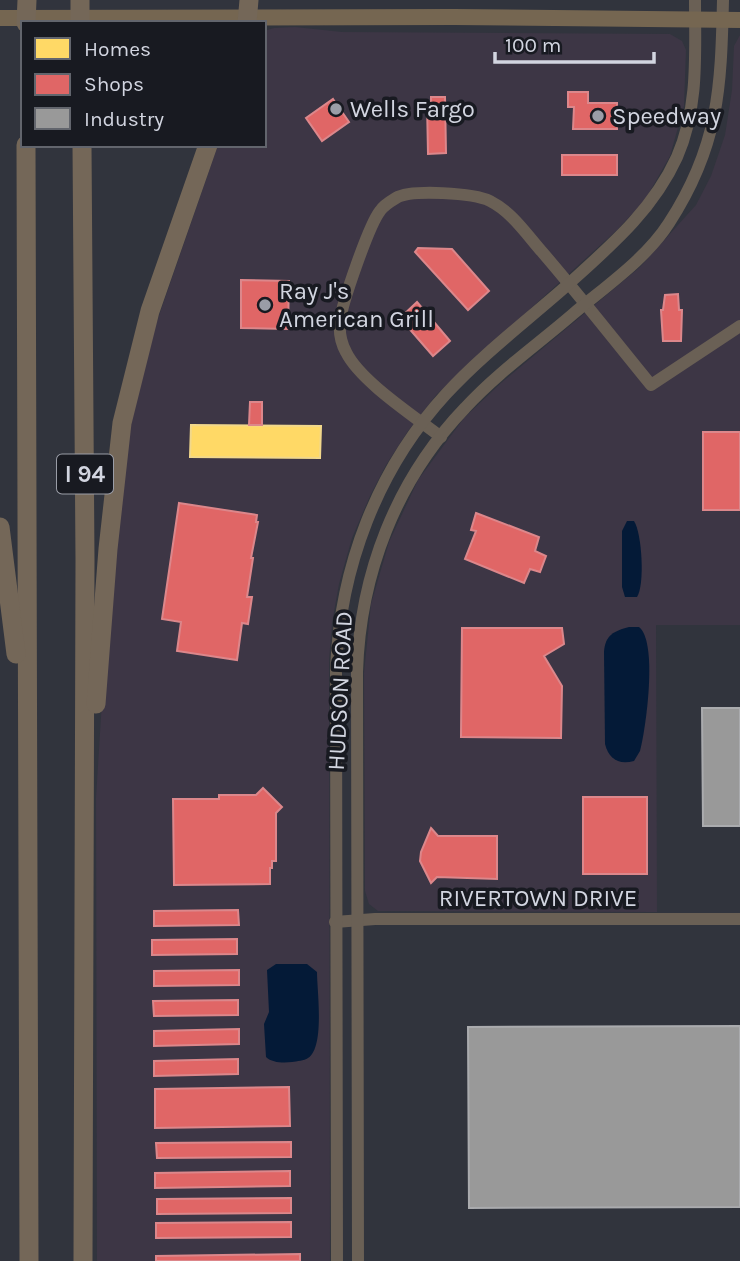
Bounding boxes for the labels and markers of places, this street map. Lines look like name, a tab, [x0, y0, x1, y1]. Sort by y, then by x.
place label: Wells Fargo	[350, 95, 475, 123]
marker: Wells Fargo	[328, 101, 344, 117]
place label: Speedway	[612, 102, 721, 130]
marker: Speedway	[590, 108, 606, 124]
place label: Ray J's American Grill	[279, 277, 434, 333]
marker: Ray J's American Grill	[257, 297, 273, 313]

